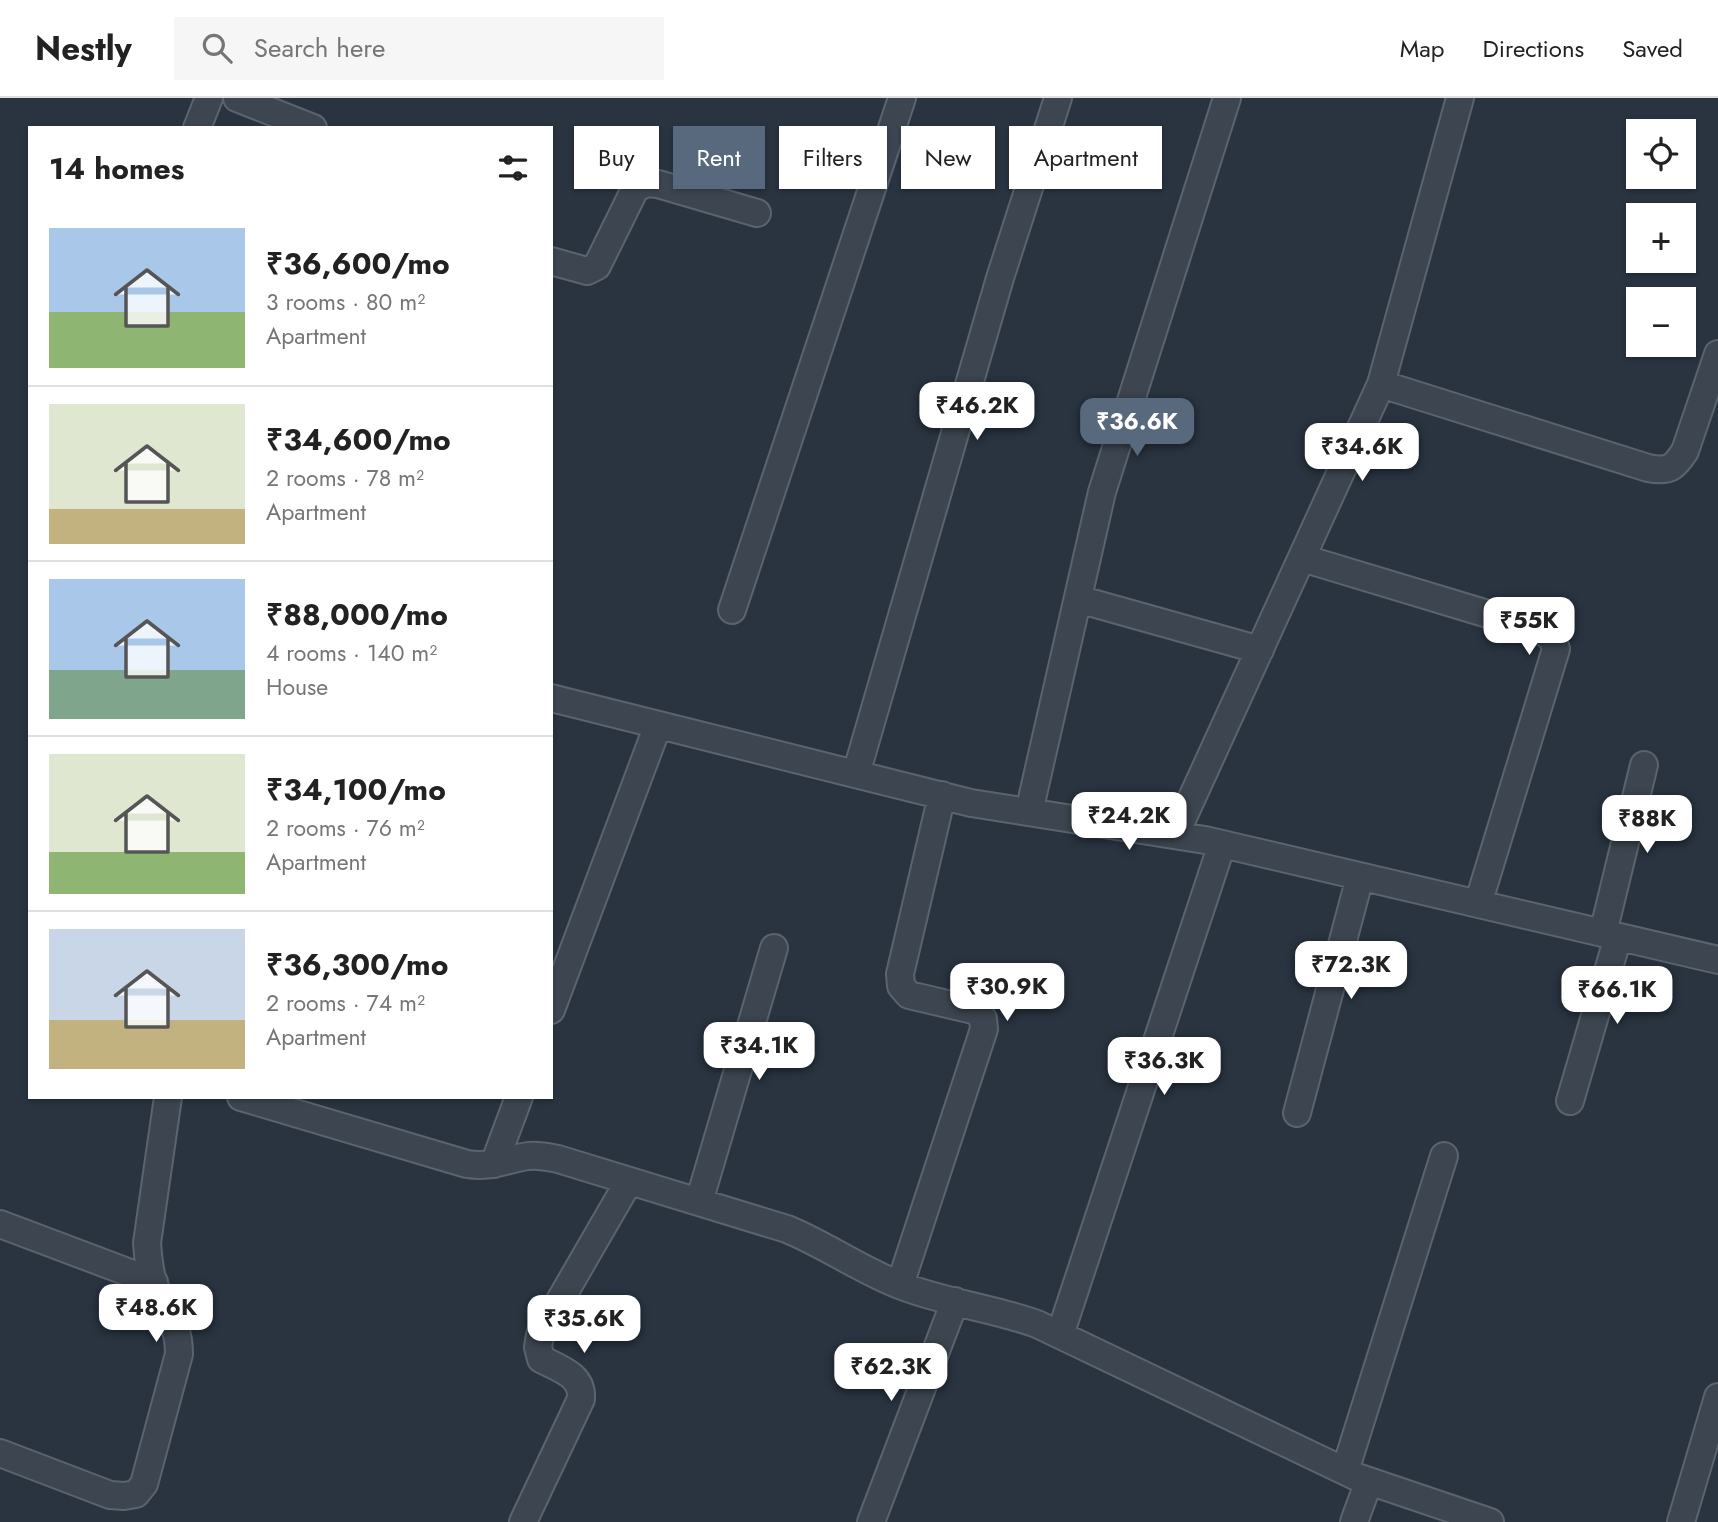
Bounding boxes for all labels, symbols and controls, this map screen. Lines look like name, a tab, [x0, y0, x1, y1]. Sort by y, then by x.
search box	[174, 17, 664, 80]
text: Nestly	[35, 25, 132, 72]
icon: search	[198, 29, 236, 67]
text: Search here	[254, 29, 385, 67]
text: Map	[1400, 31, 1445, 66]
text: Directions	[1483, 31, 1584, 66]
text: Saved	[1622, 31, 1683, 66]
map controls	[1626, 119, 1696, 357]
button: locate	[1626, 119, 1696, 189]
chip: Buy	[574, 126, 659, 189]
chip: Rent	[673, 126, 765, 189]
chip: Filters	[779, 126, 887, 189]
chip: New	[901, 126, 995, 189]
chip: Apartment	[1009, 126, 1162, 189]
text: 14 homes	[49, 147, 184, 190]
icon: filters	[494, 149, 532, 187]
button: +	[1626, 203, 1696, 273]
text: ₹36,600/mo	[266, 242, 450, 285]
icon: home	[105, 256, 189, 340]
text: 3 rooms · 80 m²	[266, 285, 425, 319]
button: −	[1626, 287, 1696, 357]
text: Apartment	[266, 319, 366, 353]
pin: ₹46.2K	[920, 382, 1034, 442]
text: ₹46.2K	[935, 388, 1019, 422]
pin: ₹36.6K	[1080, 398, 1194, 458]
text: ₹36.6K	[1096, 404, 1178, 438]
text: ₹34,600/mo	[266, 418, 451, 461]
pin: ₹34.6K	[1305, 424, 1419, 483]
text: ₹34.6K	[1321, 429, 1403, 463]
icon: home	[105, 432, 189, 516]
text: 2 rooms · 78 m²	[266, 461, 424, 495]
text: Apartment	[266, 495, 366, 529]
text: ₹88,000/mo	[266, 593, 448, 636]
pin: ₹55K	[1488, 598, 1570, 657]
text: ₹55K	[1500, 603, 1558, 637]
icon: home	[105, 607, 189, 691]
text: 4 rooms · 140 m²	[266, 636, 437, 670]
text: House	[266, 670, 328, 704]
text: ₹34,100/mo	[266, 768, 446, 811]
icon: home	[105, 782, 189, 866]
pin: ₹24.2K	[1072, 792, 1186, 852]
pin: ₹88K	[1606, 796, 1688, 855]
text: ₹24.2K	[1088, 798, 1170, 832]
text: ₹88K	[1618, 801, 1676, 835]
text: 2 rooms · 76 m²	[266, 811, 425, 845]
text: Apartment	[266, 845, 366, 879]
pin: ₹72.3K	[1294, 942, 1408, 1001]
text: ₹36,300/mo	[266, 943, 448, 986]
text: ₹72.3K	[1311, 947, 1391, 981]
icon: home	[105, 957, 189, 1041]
pin: ₹30.9K	[950, 964, 1064, 1023]
pin: ₹66.1K	[1560, 967, 1674, 1026]
text: ₹30.9K	[966, 969, 1048, 1003]
text: ₹66.1K	[1577, 972, 1657, 1006]
text: 2 rooms · 74 m²	[266, 986, 425, 1020]
text: Apartment	[266, 1020, 366, 1054]
pin: ₹34.1K	[702, 1023, 816, 1082]
text: ₹34.1K	[720, 1028, 798, 1062]
pin: ₹36.3K	[1107, 1038, 1221, 1097]
text: ₹36.3K	[1124, 1043, 1204, 1077]
pin: ₹48.6K	[99, 1284, 213, 1344]
text: ₹48.6K	[115, 1290, 197, 1324]
pin: ₹35.6K	[527, 1296, 641, 1355]
text: ₹35.6K	[543, 1301, 625, 1335]
pin: ₹62.3K	[834, 1344, 948, 1403]
text: ₹62.3K	[850, 1349, 932, 1383]

